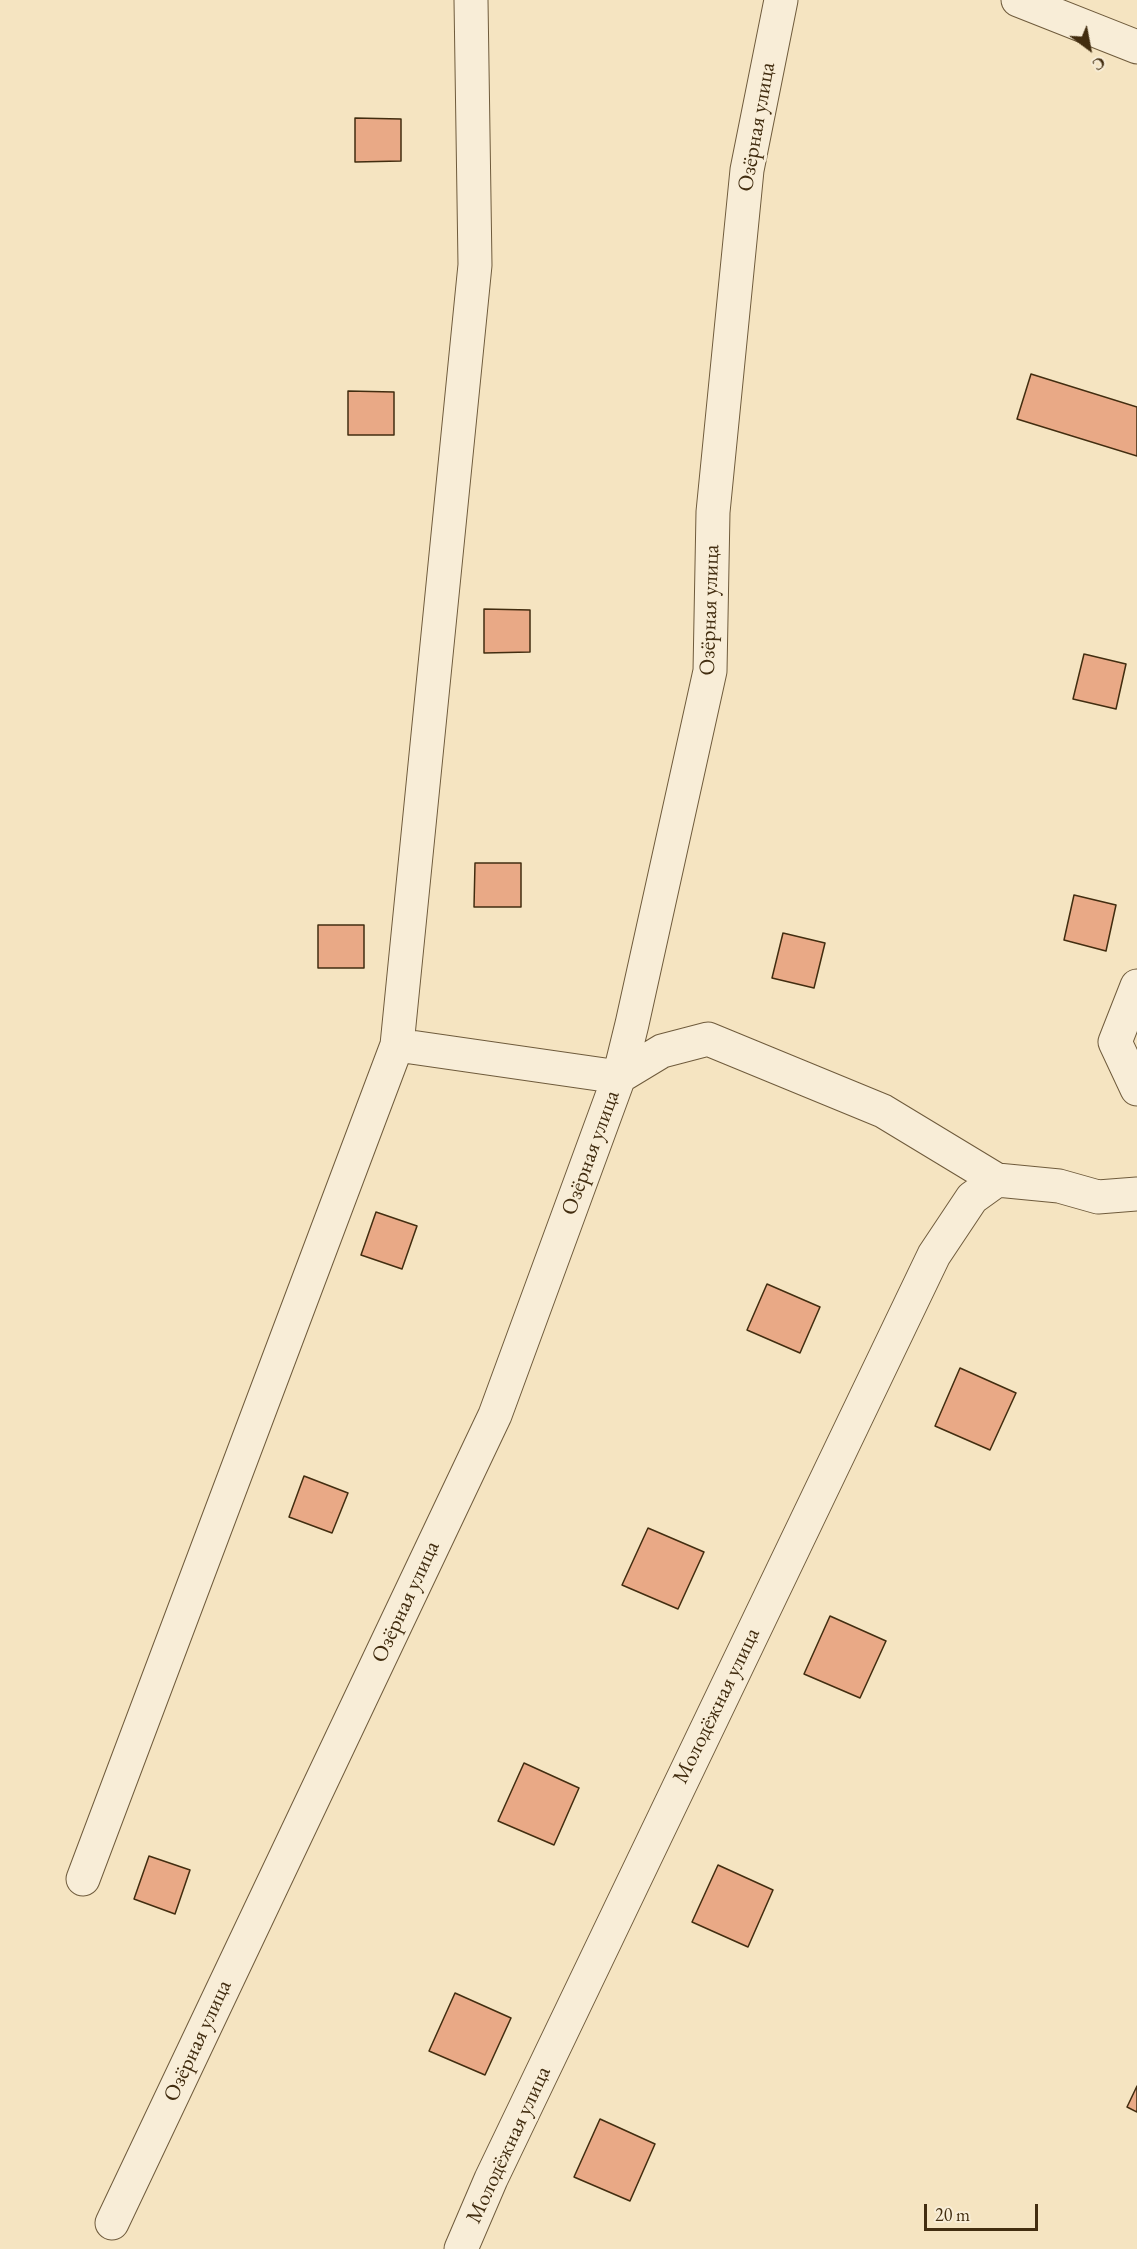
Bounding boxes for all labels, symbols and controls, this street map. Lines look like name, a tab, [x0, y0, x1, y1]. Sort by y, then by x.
north arrow	[1059, 18, 1119, 78]
text: С	[1088, 52, 1109, 76]
street label: Озёрная улица	[733, 60, 781, 194]
street label: Озёрная улица	[695, 544, 725, 676]
street label: Озёрная улица	[556, 1087, 626, 1219]
street label: Озёрная улица	[366, 1537, 446, 1667]
street label: Молодёжная улица	[668, 1624, 766, 1788]
street label: Озёрная улица	[158, 1976, 238, 2106]
street label: Молодёжная улица	[461, 2062, 557, 2228]
scale bar	[927, 2192, 1041, 2230]
text: 20 m	[935, 2203, 970, 2226]

